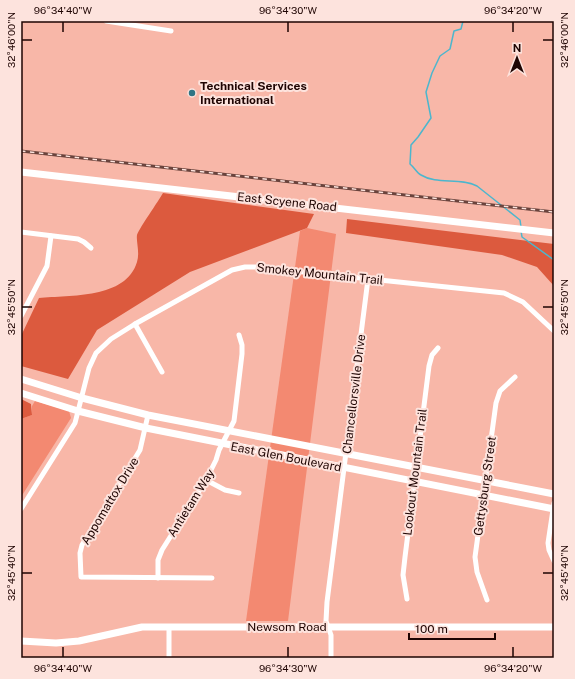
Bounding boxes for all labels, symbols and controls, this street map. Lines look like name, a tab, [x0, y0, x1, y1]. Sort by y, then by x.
text: 96°34'40"W	[34, 4, 93, 16]
text: 96°34'30"W	[259, 4, 318, 16]
text: 96°34'20"W	[484, 4, 542, 16]
text: 32°46'00"N	[5, 12, 17, 68]
text: 32°46'00"N	[558, 12, 570, 68]
north arrow	[497, 38, 537, 78]
text: N	[513, 42, 521, 54]
place label: Technical Services International	[200, 79, 307, 107]
marker: Technical Services International	[187, 88, 197, 98]
street label: East Scyene Road	[237, 190, 337, 214]
street label: Smokey Mountain Trail	[256, 260, 384, 288]
text: 32°45'50"N	[5, 279, 17, 335]
text: 32°45'50"N	[558, 279, 570, 335]
street label: Chancellorsville Drive	[340, 333, 368, 455]
street label: Lookout Mountain Trail	[400, 407, 430, 536]
street label: Gettysburg Street	[471, 435, 499, 537]
street label: East Glen Boulevard	[229, 439, 343, 475]
street label: Appomattox Drive	[78, 455, 142, 547]
street label: Antietam Way	[165, 466, 218, 540]
text: 32°45'40"N	[5, 545, 17, 601]
text: 32°45'40"N	[558, 545, 570, 601]
scale bar	[409, 615, 495, 641]
street label: Newsom Road	[247, 620, 327, 634]
text: 100 m	[415, 622, 448, 636]
text: 96°34'40"W	[34, 662, 93, 674]
text: 96°34'30"W	[259, 662, 318, 674]
text: 96°34'20"W	[484, 662, 542, 674]

